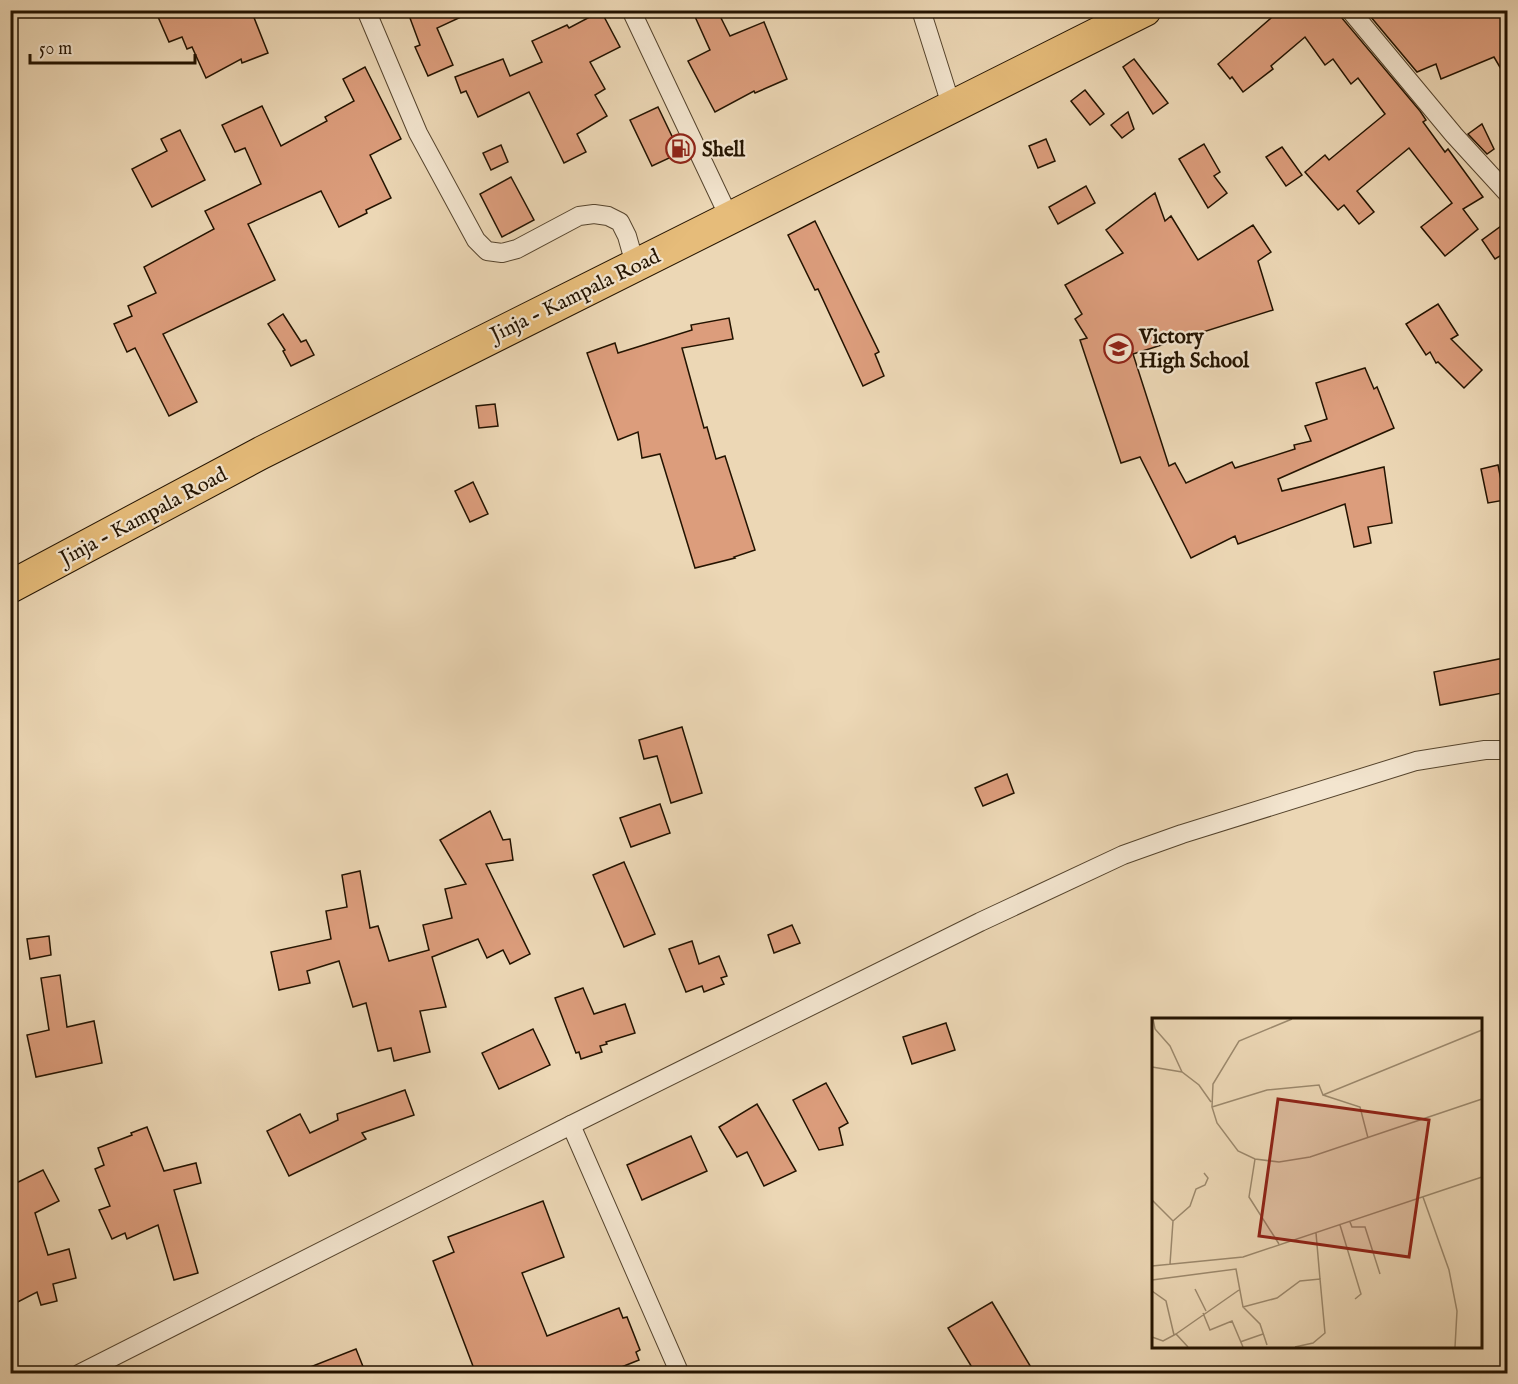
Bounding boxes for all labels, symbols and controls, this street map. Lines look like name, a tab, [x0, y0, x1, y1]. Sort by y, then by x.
scale bar	[30, 27, 195, 65]
text: 50 m	[39, 38, 72, 61]
fuel station icon: Shell	[665, 133, 697, 165]
place label: Shell	[702, 137, 746, 164]
street label: Jinja - Kampala Road	[484, 243, 666, 350]
place label: Victory High School	[1138, 324, 1250, 375]
school or university icon: Victory High School	[1102, 332, 1134, 364]
street label: Jinja - Kampala Road	[54, 461, 233, 574]
inset map	[1152, 1018, 1482, 1348]

